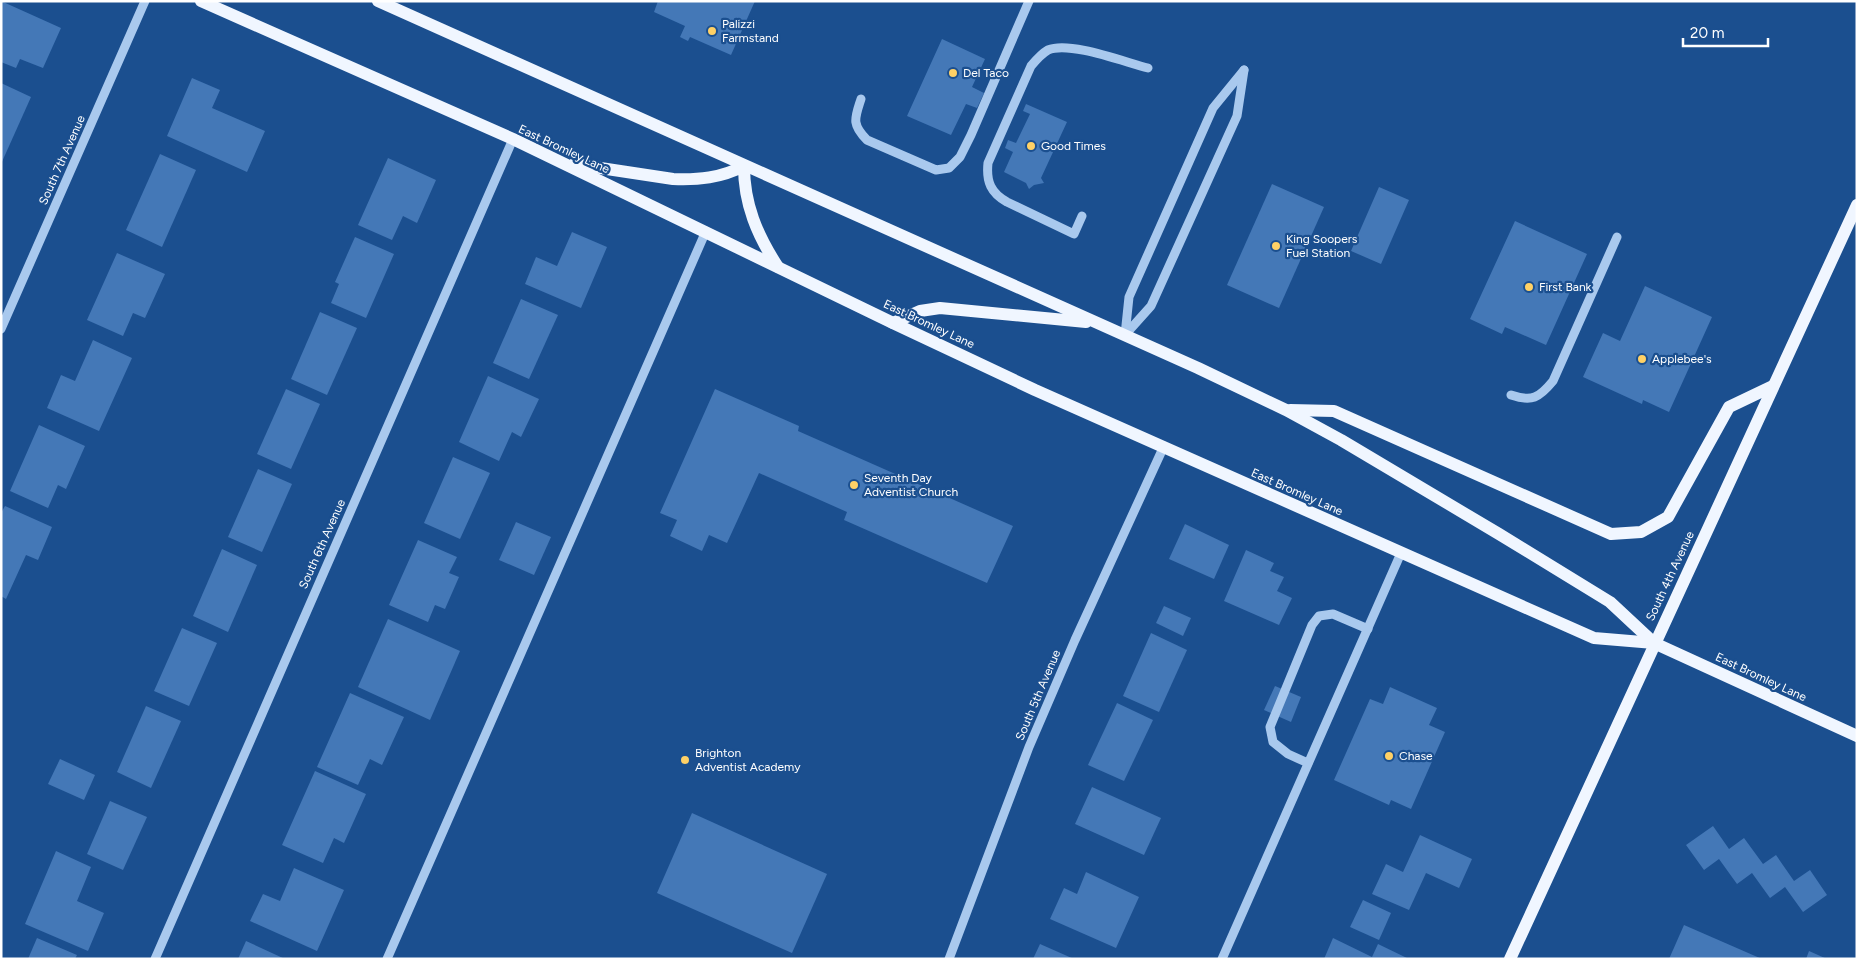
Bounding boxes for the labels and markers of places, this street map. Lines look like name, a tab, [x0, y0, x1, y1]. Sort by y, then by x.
place label: Palizzi Farmstand	[722, 17, 779, 45]
marker: Palizzi Farmstand	[706, 25, 718, 37]
place label: Del Taco	[963, 66, 1009, 80]
marker: Del Taco	[947, 67, 959, 79]
place label: Good Times	[1041, 139, 1106, 153]
marker: Good Times	[1025, 140, 1037, 152]
place label: King Soopers Fuel Station	[1286, 232, 1358, 260]
marker: King Soopers Fuel Station	[1270, 240, 1282, 252]
place label: First Bank	[1539, 280, 1592, 294]
marker: First Bank	[1523, 281, 1535, 293]
place label: Applebee's	[1652, 352, 1712, 366]
marker: Applebee's	[1636, 353, 1648, 365]
place label: Seventh Day Adventist Church	[864, 471, 958, 499]
marker: Seventh Day Adventist Church	[848, 479, 860, 491]
place label: Brighton Adventist Academy	[695, 746, 801, 774]
place label: Chase	[1399, 749, 1433, 763]
marker: Chase	[1383, 750, 1395, 762]
marker: Brighton Adventist Academy	[679, 754, 691, 766]

